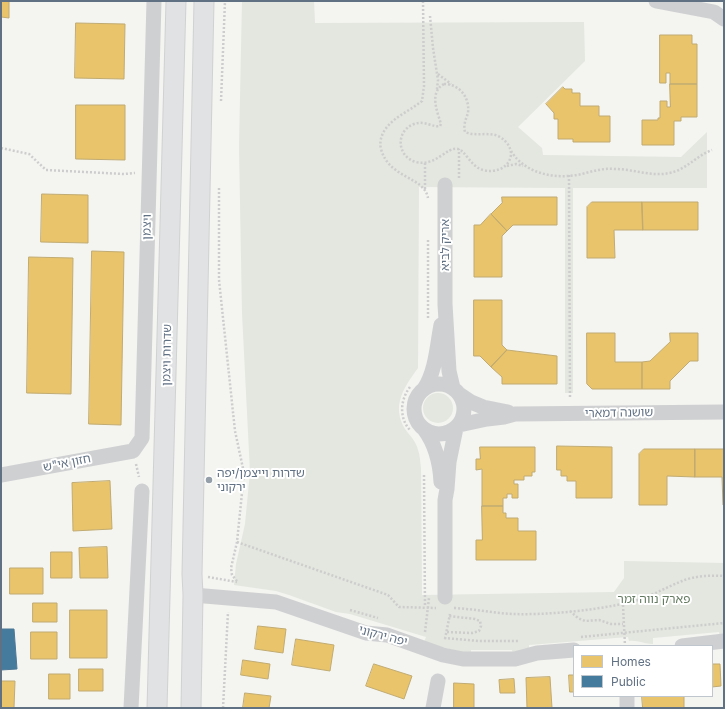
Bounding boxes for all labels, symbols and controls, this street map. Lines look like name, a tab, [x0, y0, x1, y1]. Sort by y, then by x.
street label: ויצמן	[140, 214, 154, 240]
street label: אריק לביא	[438, 219, 452, 271]
street label: שדרות ויצמן	[159, 324, 175, 386]
street label: שושנה דמארי	[585, 405, 653, 421]
street label: חזון אי"ש	[42, 451, 92, 475]
place label: שדרות וייצמן/יפה ירקוני	[217, 466, 305, 494]
marker: שדרות וייצמן/יפה ירקוני	[204, 475, 214, 485]
park label: פארק נווה זמר	[618, 592, 690, 606]
street label: יפה ירקוני	[357, 623, 409, 649]
legend	[573, 645, 713, 697]
text: Homes	[611, 654, 651, 669]
text: Public	[611, 674, 646, 689]

